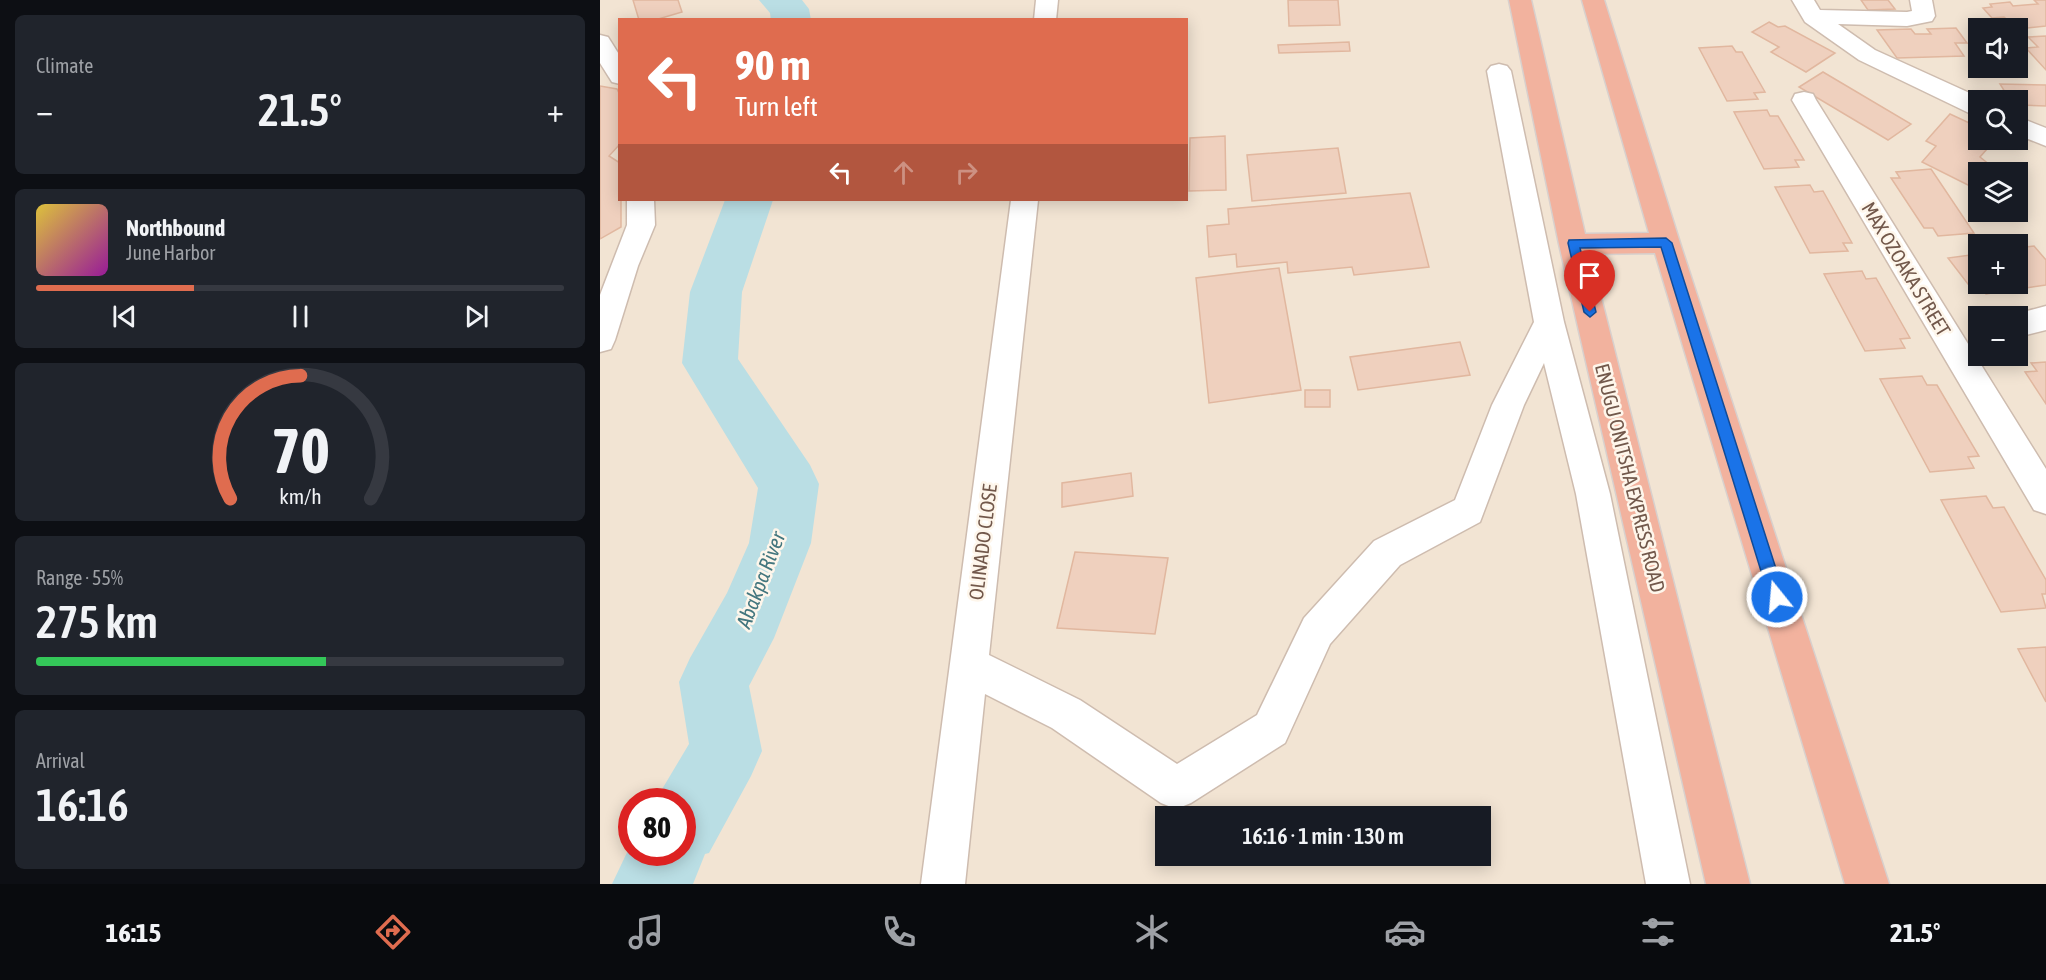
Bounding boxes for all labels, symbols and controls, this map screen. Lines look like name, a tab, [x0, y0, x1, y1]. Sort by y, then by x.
map controls	[1968, 18, 2028, 366]
button: sound	[1968, 18, 2028, 78]
text: 90 m	[735, 41, 810, 89]
icon: left	[636, 42, 714, 120]
text: Climate	[36, 54, 93, 77]
text: 21.5°	[258, 84, 342, 136]
button: search	[1968, 90, 2028, 150]
text: −	[36, 91, 53, 129]
text: +	[547, 91, 564, 129]
text: Turn left	[735, 91, 818, 122]
icon: left	[824, 156, 857, 189]
icon: ahead	[887, 156, 920, 189]
icon: right	[950, 156, 983, 189]
button: layers	[1968, 162, 2028, 222]
street label: MAX OZOAKA STREET	[1857, 198, 1956, 340]
text: Northbound	[126, 215, 225, 241]
button: +	[1968, 234, 2028, 294]
text: June Harbor	[126, 241, 215, 264]
pin	[1564, 250, 1615, 312]
icon: arrive	[1573, 259, 1606, 292]
icon: previous	[108, 300, 141, 333]
icon: pause	[284, 300, 317, 333]
icon: next	[460, 300, 493, 333]
button: −	[1968, 306, 2028, 366]
street label: ENUGU ONITSHA EXPRESS ROAD	[1591, 361, 1670, 595]
text: 70	[271, 415, 329, 486]
street label: OLINADO CLOSE	[964, 482, 1001, 601]
text: km/h	[279, 484, 321, 509]
water label: Abakpa River	[730, 527, 790, 632]
position arrow	[1745, 565, 1809, 629]
text: Range · 55%	[36, 566, 123, 589]
text: 275 km	[36, 596, 158, 648]
text: Arrival	[36, 749, 85, 772]
text: 16:16	[36, 779, 129, 831]
speed limit sign: 80	[618, 788, 696, 866]
text: 16:16 · 1 min · 130 m	[1242, 823, 1404, 849]
icon: directions	[372, 911, 414, 953]
icon: music	[625, 911, 667, 953]
icon: phone	[878, 911, 920, 953]
icon: climate	[1131, 911, 1173, 953]
icon: car	[1384, 911, 1426, 953]
icon: filters	[1637, 911, 1679, 953]
text: 16:15	[106, 917, 161, 948]
text: 21.5°	[1890, 917, 1940, 948]

